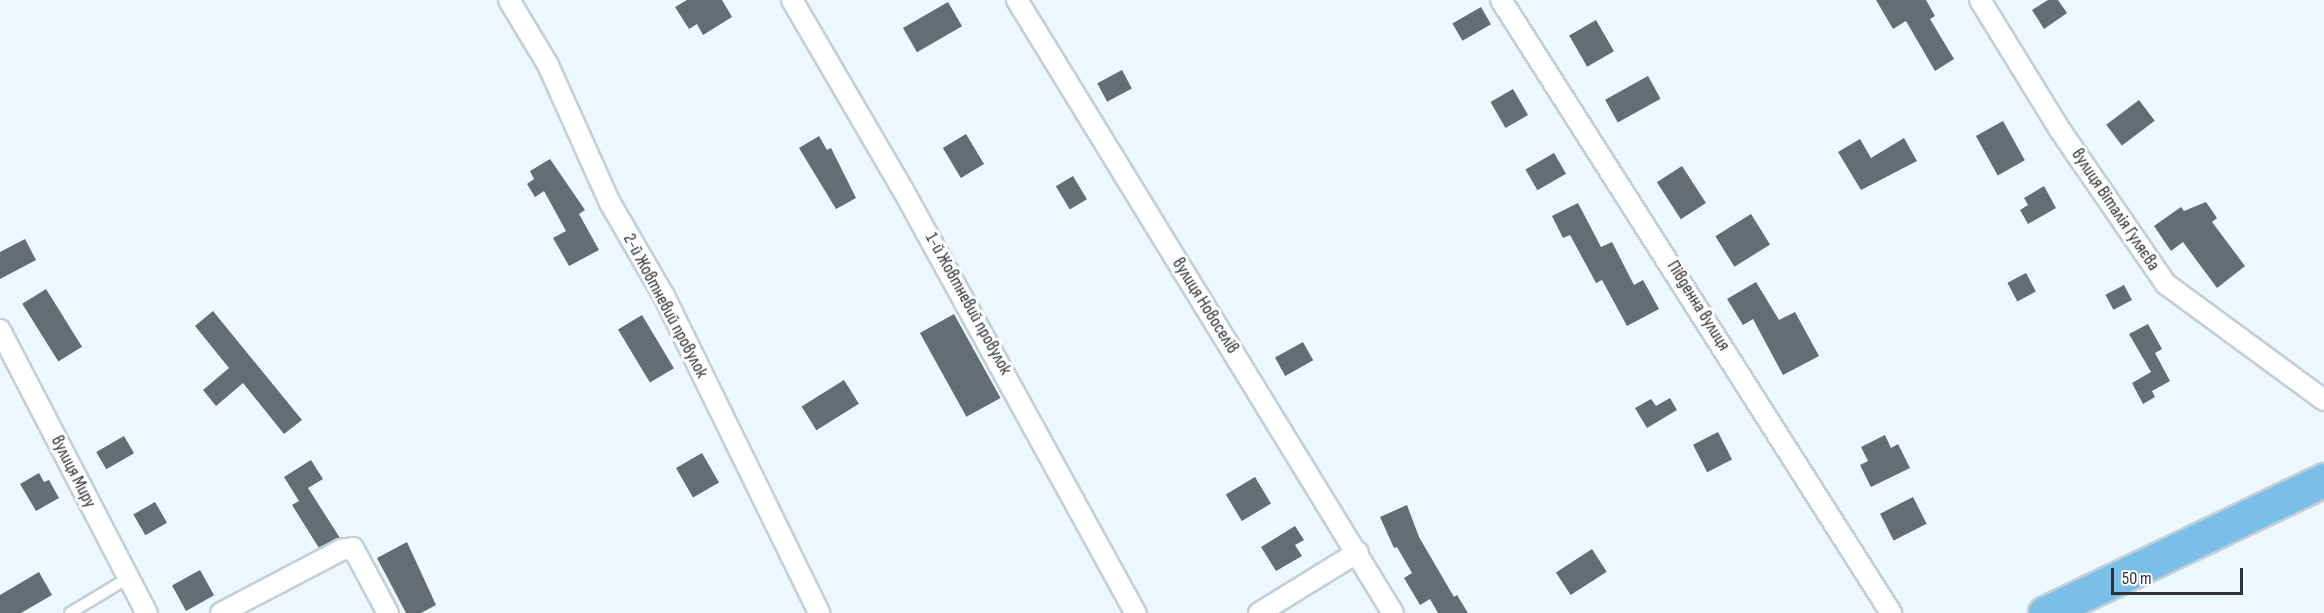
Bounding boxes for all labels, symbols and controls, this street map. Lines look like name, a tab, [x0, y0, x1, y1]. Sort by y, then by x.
street label: вулиця Віталія Гуляєва	[2066, 145, 2164, 275]
street label: 1-й Жовтневий провулок	[920, 229, 1016, 379]
street label: 2-й Жовтневий провулок	[618, 230, 712, 382]
street label: вулиця Новоселів	[1167, 254, 1243, 358]
street label: Південна вулиця	[1662, 257, 1734, 355]
street label: вулиця Миру	[46, 432, 100, 512]
scale bar	[2114, 556, 2246, 594]
text: 50 m	[2122, 568, 2152, 589]

